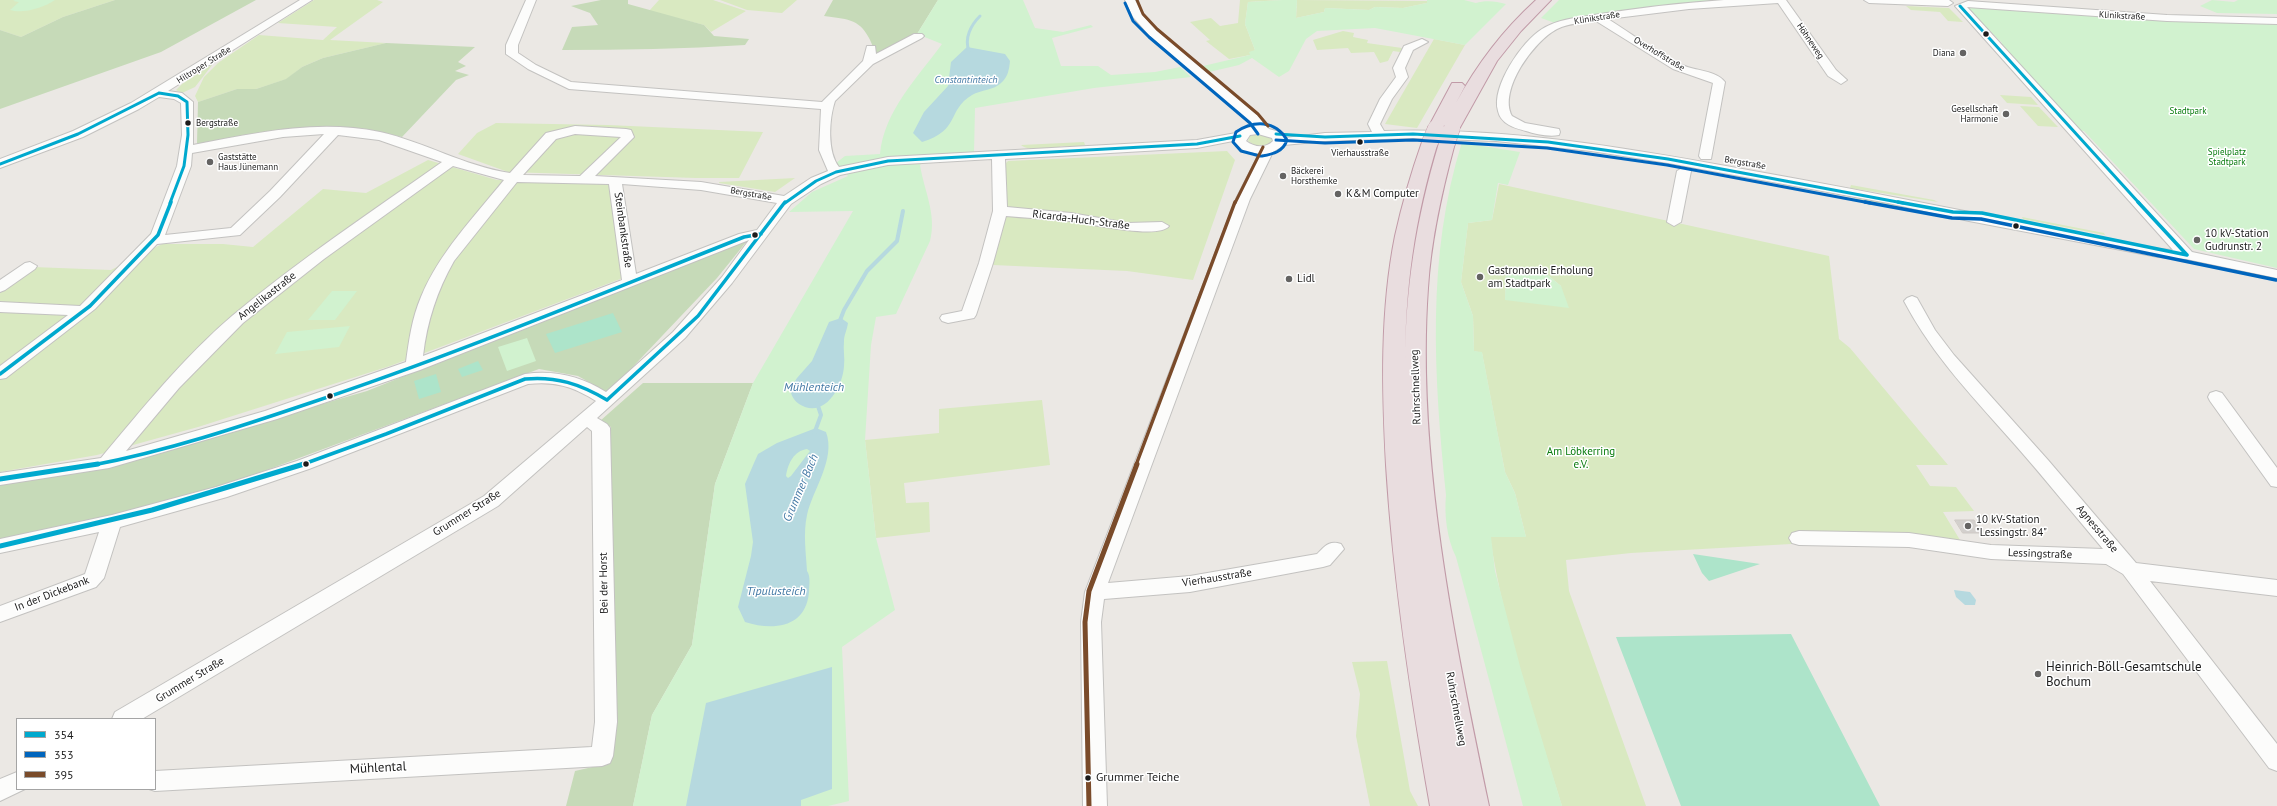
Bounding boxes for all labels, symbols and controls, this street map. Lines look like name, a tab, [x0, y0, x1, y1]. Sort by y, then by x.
street label: Klinikstraße	[1573, 9, 1621, 27]
street label: Klinikstraße	[2099, 9, 2145, 23]
street label: Höhneweg	[1794, 21, 1826, 61]
unlabelled marker	[1981, 29, 1991, 39]
street label: Overhoffstraße	[1632, 35, 1686, 73]
street label: Hiltroper Straße	[175, 44, 233, 86]
place label: Diana	[1933, 48, 1955, 58]
marker: Diana	[1958, 48, 1968, 58]
water label: Constantinteich	[934, 74, 998, 86]
place label: Gesellschaft Harmonie	[1951, 104, 1998, 125]
park label: Stadtpark	[2170, 106, 2206, 116]
marker: Gesellschaft Harmonie	[2001, 109, 2011, 119]
marker: Bergstraße	[183, 118, 193, 128]
place label: Bergstraße	[196, 118, 238, 128]
marker: Vierhausstraße	[1355, 137, 1365, 147]
park label: Spielplatz Stadtpark	[2208, 147, 2246, 168]
place label: Vierhausstraße	[1331, 148, 1389, 158]
place label: Gaststätte Haus Jünemann	[218, 152, 278, 173]
street label: Bergstraße	[1723, 154, 1767, 172]
marker: Gaststätte Haus Jünemann	[205, 157, 215, 167]
place label: Bäckerei Horsthemke	[1291, 166, 1337, 187]
marker: Bäckerei Horsthemke	[1278, 171, 1288, 181]
street label: Bergstraße	[729, 185, 773, 203]
place label: K&M Computer	[1346, 187, 1419, 201]
marker: K&M Computer	[1333, 189, 1343, 199]
street label: Steinbankstraße	[611, 191, 635, 269]
street label: Ricarda-Huch-Straße	[1032, 207, 1130, 233]
unlabelled marker	[2011, 221, 2021, 231]
place label: 10 kV-Station Gudrunstr. 2	[2205, 227, 2268, 253]
unlabelled marker	[750, 230, 760, 240]
marker: 10 kV-Station Gudrunstr. 2	[2192, 235, 2202, 245]
place label: Gastronomie Erholung am Stadtpark	[1488, 264, 1593, 290]
street label: Angelikastraße	[235, 269, 299, 323]
place label: Lidl	[1297, 272, 1315, 286]
marker: Gastronomie Erholung am Stadtpark	[1475, 272, 1485, 282]
marker: Lidl	[1284, 274, 1294, 284]
street label: Ruhrschnellweg	[1408, 349, 1424, 425]
water label: Mühlenteich	[784, 381, 844, 395]
unlabelled marker	[325, 391, 335, 401]
park label: Am Löbkerring e.V.	[1547, 445, 1615, 471]
water label: Grummer Bach	[780, 452, 822, 524]
unlabelled marker	[301, 459, 311, 469]
street label: Grummer Straße	[431, 487, 503, 539]
street label: Agnesstraße	[2073, 503, 2121, 555]
place label: 10 kV-Station "Lessingstr. 84"	[1976, 513, 2047, 539]
marker: 10 kV-Station "Lessingstr. 84"	[1963, 521, 1973, 531]
street label: Lessingstraße	[2008, 546, 2072, 562]
street label: Bei der Horst	[597, 552, 611, 614]
street label: Vierhausstraße	[1181, 566, 1253, 590]
street label: In der Dickebank	[13, 574, 91, 614]
water label: Tipulusteich	[746, 585, 806, 599]
street label: Grummer Straße	[153, 654, 227, 706]
place label: Heinrich-Böll-Gesamtschule Bochum	[2046, 659, 2202, 690]
marker: Heinrich-Böll-Gesamtschule Bochum	[2033, 669, 2043, 679]
street label: Ruhrschnellweg	[1443, 671, 1469, 747]
legend	[16, 718, 156, 790]
text: 354	[54, 727, 74, 742]
text: 353	[54, 747, 74, 762]
street label: Mühlental	[349, 759, 407, 777]
text: 395	[54, 767, 74, 782]
place label: Grummer Teiche	[1096, 771, 1179, 785]
marker: Grummer Teiche	[1083, 773, 1093, 783]

